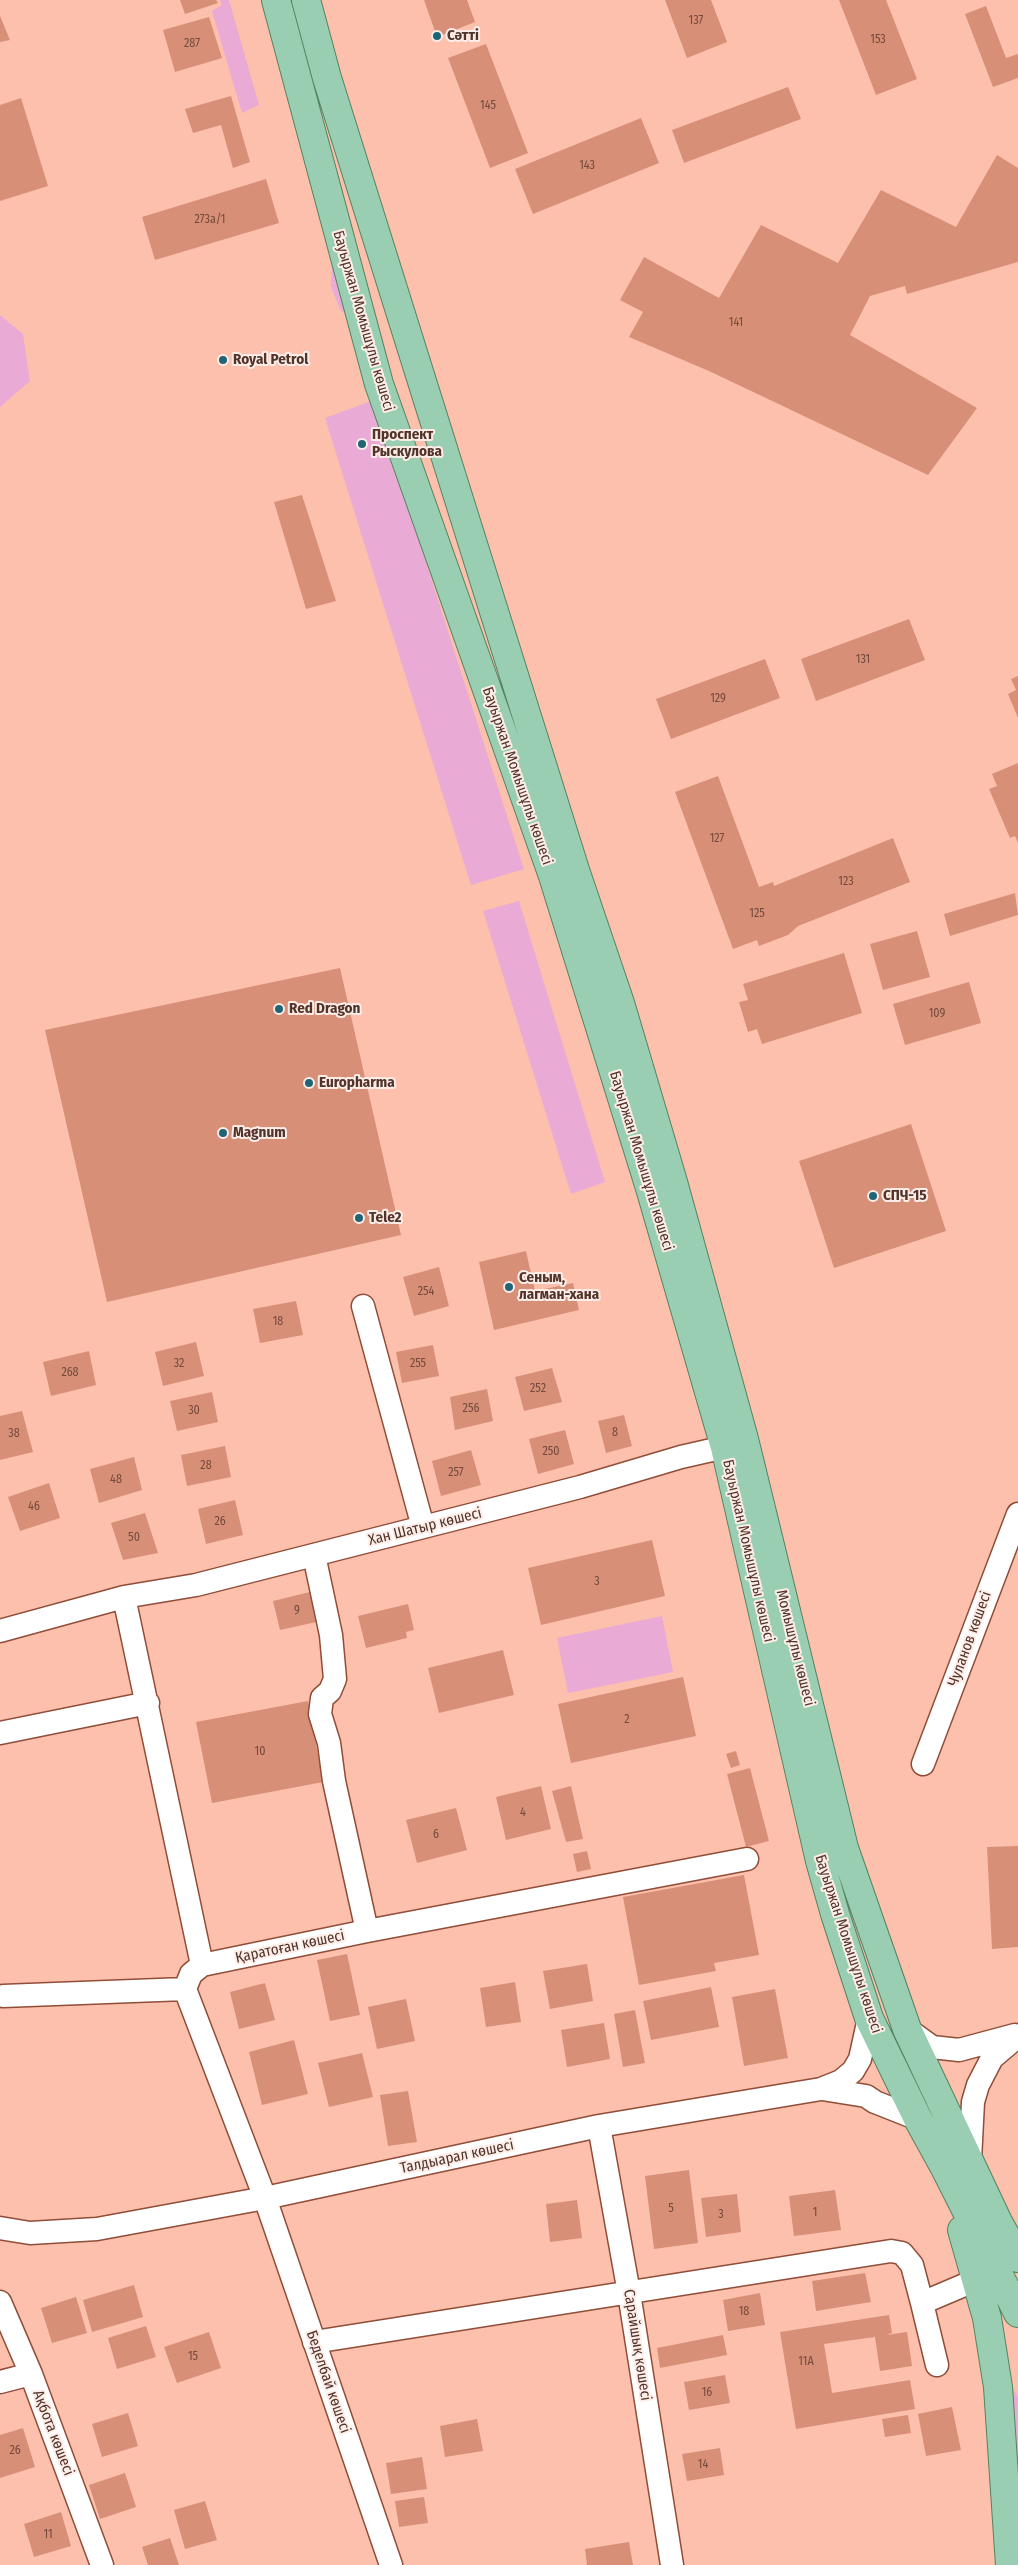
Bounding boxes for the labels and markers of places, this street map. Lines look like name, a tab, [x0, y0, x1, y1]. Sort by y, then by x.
place label: Сәтті	[447, 27, 479, 45]
marker: Сәтті	[431, 30, 443, 42]
place label: Royal Petrol	[233, 351, 308, 369]
marker: Royal Petrol	[217, 354, 229, 366]
place label: Проспект Рыскулова	[372, 426, 442, 461]
marker: Проспект Рыскулова	[356, 438, 368, 450]
place label: Red Dragon	[289, 1000, 360, 1018]
marker: Red Dragon	[273, 1003, 285, 1015]
place label: Europharma	[319, 1074, 395, 1092]
marker: Europharma	[303, 1077, 315, 1089]
place label: Magnum	[233, 1124, 286, 1142]
marker: Magnum	[217, 1127, 229, 1139]
place label: СПЧ-15	[883, 1187, 927, 1205]
marker: СПЧ-15	[867, 1190, 879, 1202]
place label: Tele2	[369, 1209, 401, 1227]
marker: Tele2	[353, 1212, 365, 1224]
place label: Сеным, лагман-хана	[519, 1269, 599, 1304]
marker: Сеным, лагман-хана	[503, 1281, 515, 1293]

